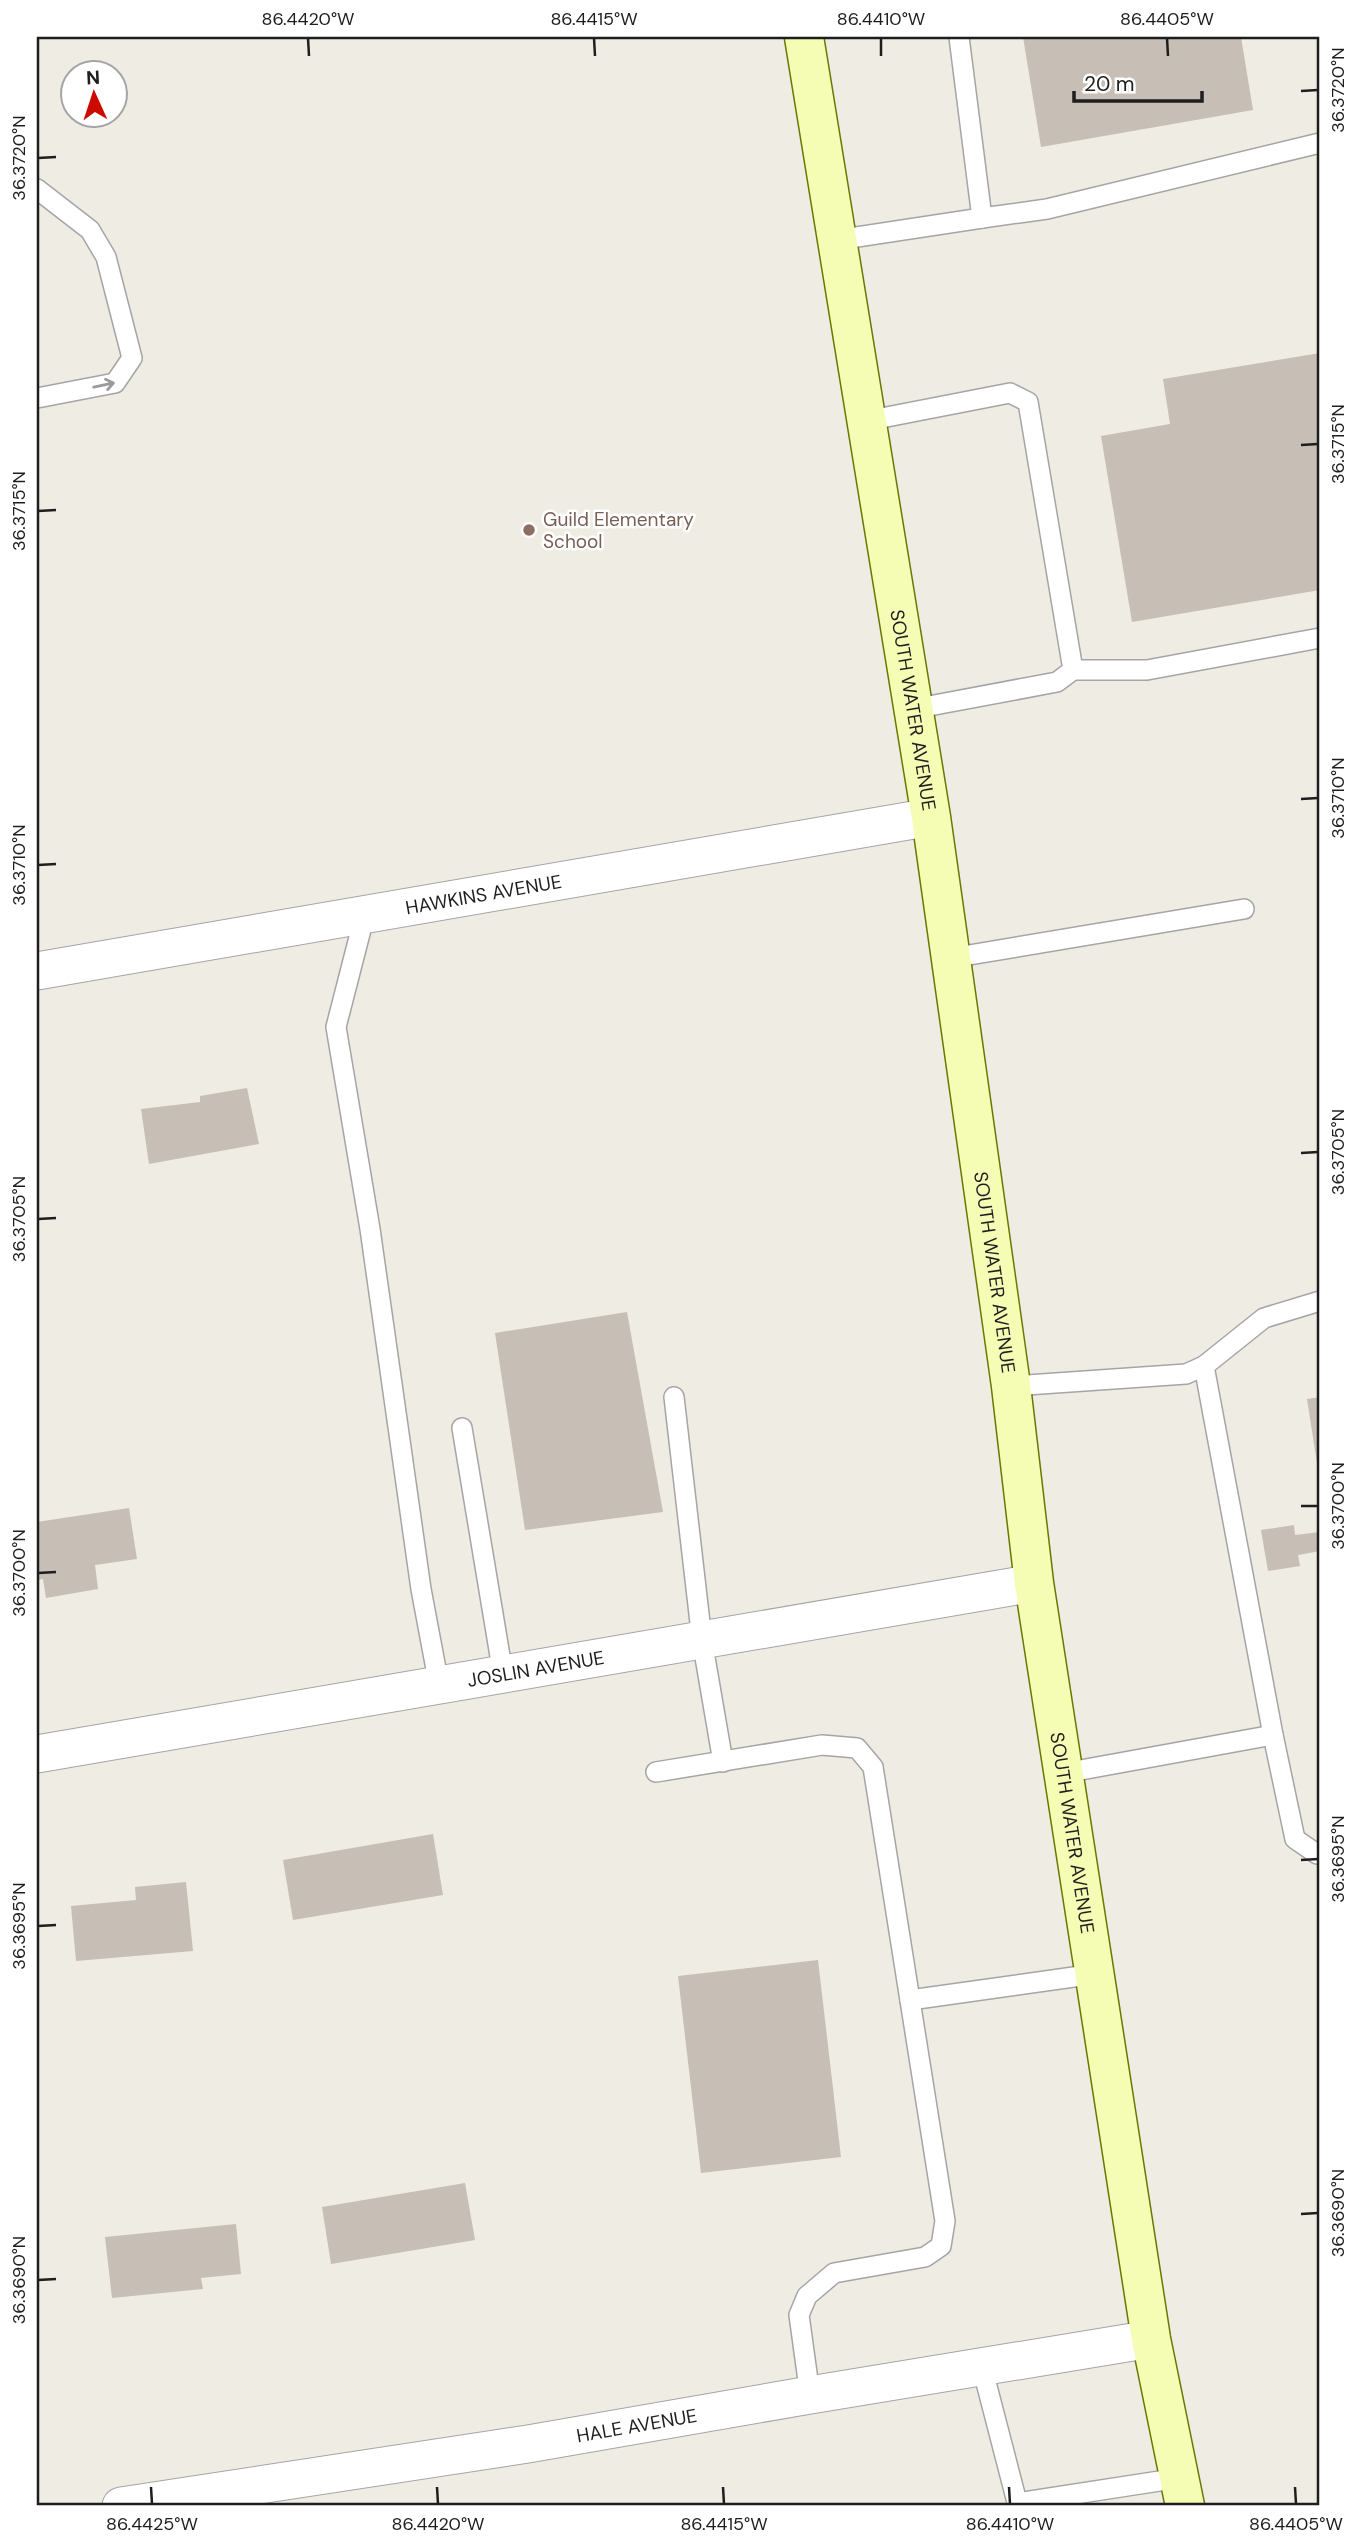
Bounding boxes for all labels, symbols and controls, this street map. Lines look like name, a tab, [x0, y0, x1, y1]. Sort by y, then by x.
text: 86.4420°W	[261, 7, 355, 31]
text: 86.4415°W	[550, 7, 638, 31]
text: 86.4410°W	[837, 7, 925, 31]
text: 86.4405°W	[1120, 7, 1214, 31]
text: 36.3720°N	[1326, 47, 1350, 133]
north arrow	[60, 60, 130, 130]
scale bar	[1074, 60, 1201, 104]
text: N	[86, 65, 101, 90]
text: 20 m	[1084, 70, 1135, 98]
text: 36.3720°N	[7, 115, 31, 201]
one-way arrow	[92, 378, 115, 392]
text: 36.3715°N	[1326, 404, 1350, 484]
text: 36.3715°N	[7, 471, 31, 551]
place label: Guild Elementary School	[543, 507, 694, 554]
marker: Guild Elementary School	[521, 522, 537, 538]
street label: SOUTH WATER AVENUE	[884, 608, 942, 813]
text: 36.3710°N	[1326, 757, 1350, 839]
text: 36.3710°N	[7, 824, 31, 906]
street label: HAWKINS AVENUE	[404, 869, 564, 920]
text: 36.3705°N	[1326, 1109, 1350, 1195]
street label: SOUTH WATER AVENUE	[968, 1170, 1021, 1375]
text: 36.3705°N	[7, 1176, 31, 1262]
text: 36.3700°N	[1326, 1462, 1350, 1550]
text: 36.3700°N	[7, 1529, 31, 1617]
street label: JOSLIN AVENUE	[465, 1645, 606, 1693]
street label: SOUTH WATER AVENUE	[1044, 1730, 1100, 1935]
text: 36.3695°N	[1326, 1815, 1350, 1903]
text: 36.3695°N	[7, 1882, 31, 1970]
text: 36.3690°N	[1326, 2169, 1350, 2257]
text: 36.3690°N	[7, 2236, 31, 2324]
street label: HALE AVENUE	[575, 2403, 699, 2448]
text: 86.4425°W	[106, 2512, 198, 2536]
text: 86.4420°W	[391, 2512, 485, 2536]
text: 86.4415°W	[680, 2512, 768, 2536]
text: 86.4410°W	[966, 2512, 1054, 2536]
text: 86.4405°W	[1249, 2512, 1343, 2536]

